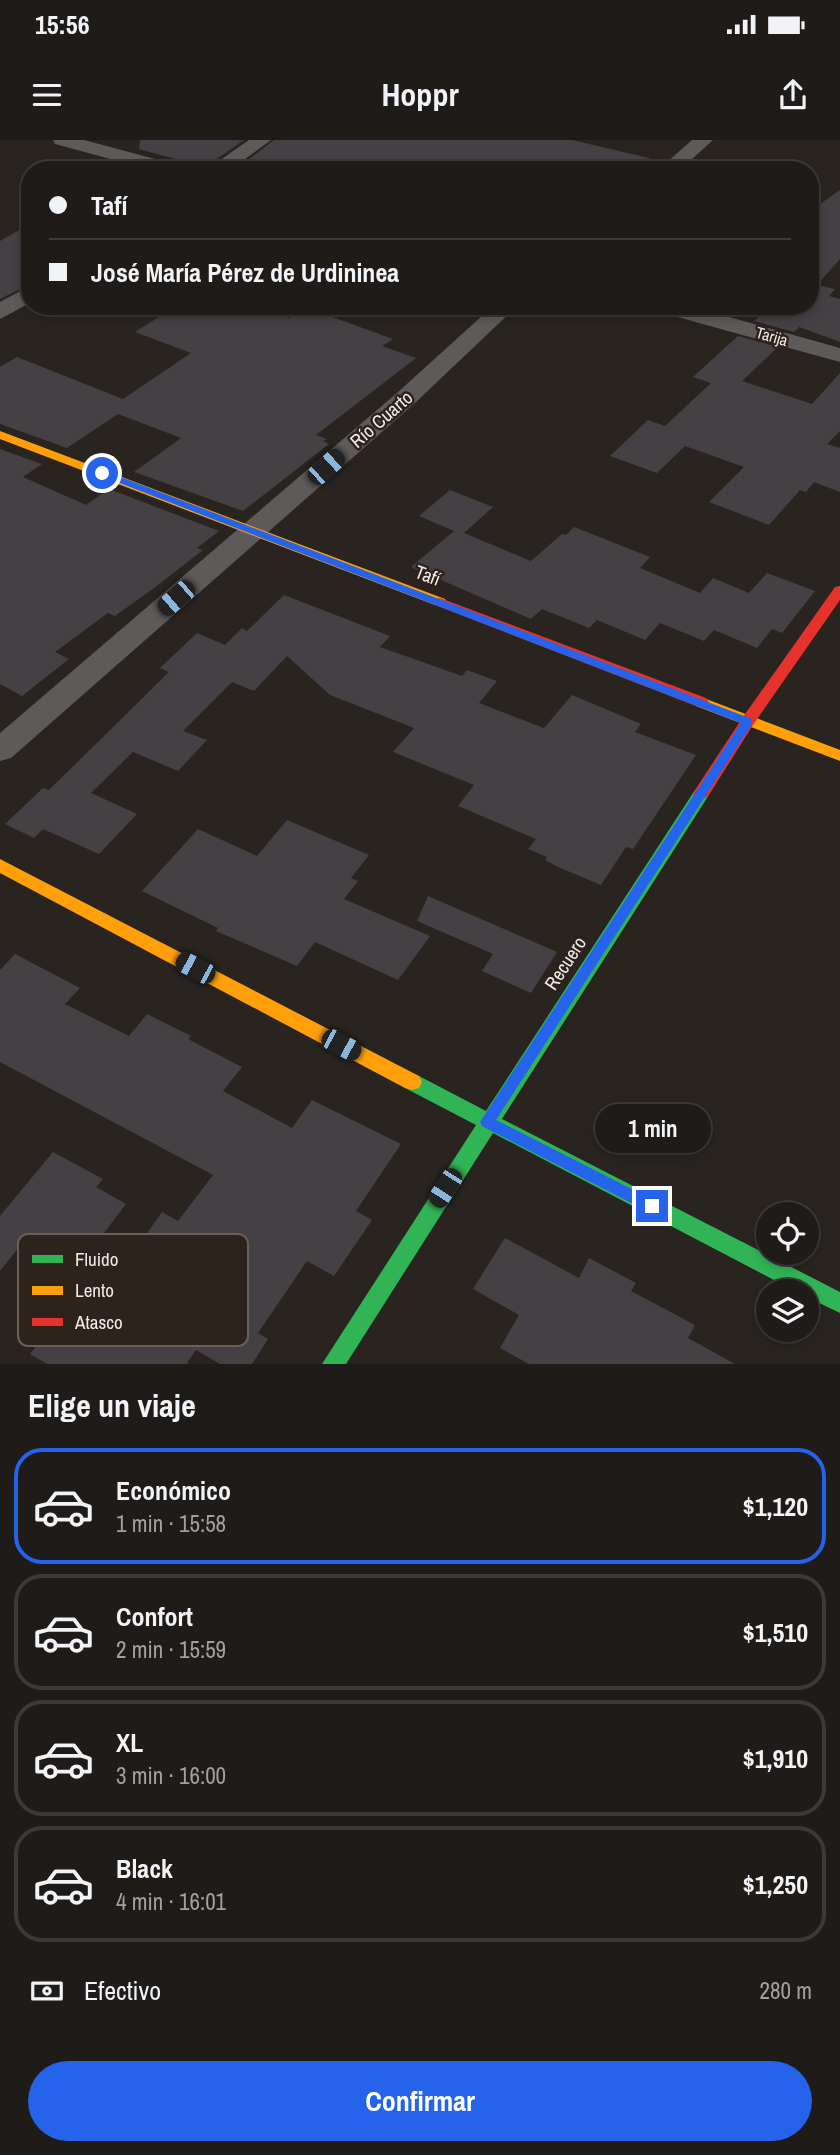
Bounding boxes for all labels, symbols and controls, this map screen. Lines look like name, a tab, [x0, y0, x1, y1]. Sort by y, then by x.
text: 15:56	[35, 7, 90, 42]
text: Hoppr	[381, 73, 459, 116]
icon: menu	[28, 76, 66, 114]
icon: share	[774, 76, 812, 114]
text: Tafí	[91, 188, 127, 223]
text: José María Pérez de Urdininea	[91, 255, 399, 290]
street label: Tarija	[753, 321, 791, 351]
street label: Río Cuarto	[344, 384, 418, 454]
car	[304, 445, 349, 489]
route start	[86, 457, 118, 489]
street label: Tafí	[411, 558, 445, 592]
car	[154, 576, 199, 620]
street label: Recuero	[538, 931, 592, 995]
car	[172, 949, 219, 987]
car	[318, 1026, 365, 1064]
callout: 1 min	[594, 1104, 710, 1154]
text: 1 min	[628, 1113, 678, 1144]
car	[425, 1165, 466, 1211]
route end	[636, 1190, 668, 1222]
map controls	[756, 1202, 819, 1342]
button: locate	[756, 1202, 819, 1265]
legend	[18, 1234, 248, 1346]
text: Fluido	[75, 1246, 118, 1272]
text: Lento	[75, 1277, 114, 1303]
button: layers	[756, 1279, 819, 1342]
text: Atasco	[74, 1309, 123, 1335]
text: Elige un viaje	[28, 1384, 196, 1427]
text: Económico	[116, 1473, 231, 1508]
icon: car	[32, 1475, 95, 1538]
text: $1,120	[743, 1489, 808, 1524]
text: 1 min · 15:58	[116, 1508, 226, 1539]
text: Confort	[116, 1599, 193, 1634]
icon: car	[32, 1601, 95, 1664]
text: $1,510	[743, 1615, 808, 1650]
text: 2 min · 15:59	[116, 1634, 226, 1665]
text: XL	[116, 1725, 143, 1760]
icon: car	[32, 1727, 95, 1790]
text: $1,910	[743, 1741, 808, 1776]
text: 3 min · 16:00	[116, 1760, 226, 1791]
text: Black	[116, 1851, 173, 1886]
icon: car	[32, 1853, 95, 1916]
text: $1,250	[743, 1867, 808, 1902]
text: 4 min · 16:01	[116, 1886, 226, 1917]
icon: cash	[28, 1972, 66, 2010]
text: Efectivo	[84, 1973, 161, 2008]
text: 280 m	[760, 1975, 812, 2006]
button: Confirmar	[28, 2061, 812, 2141]

